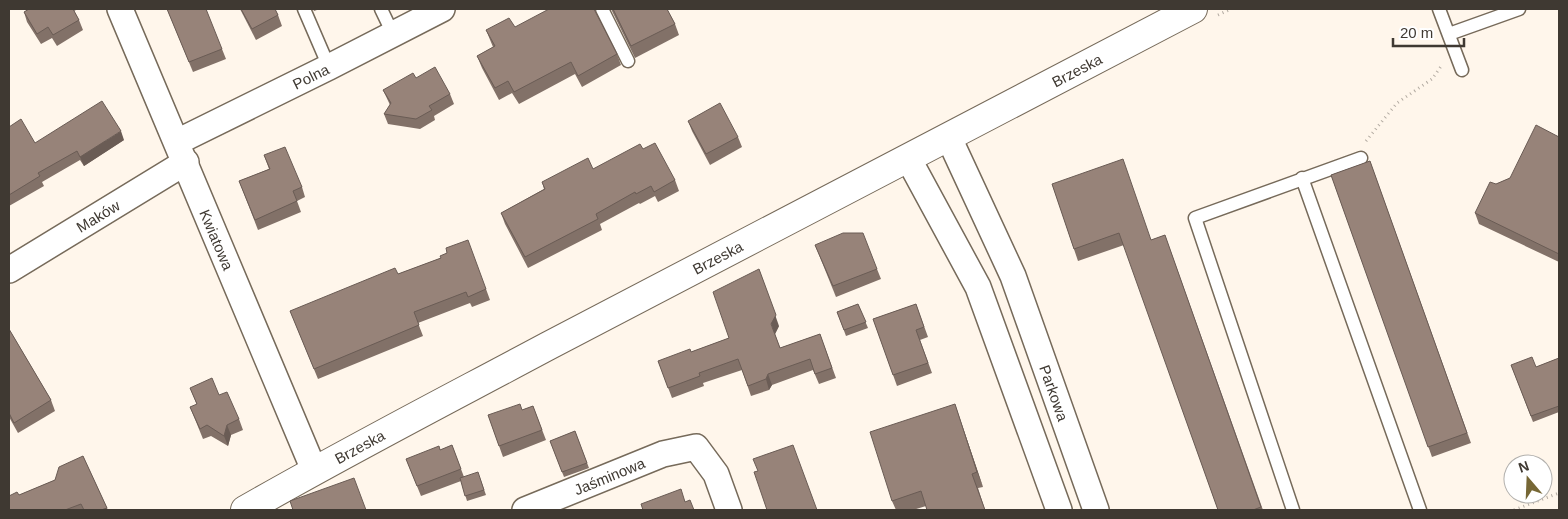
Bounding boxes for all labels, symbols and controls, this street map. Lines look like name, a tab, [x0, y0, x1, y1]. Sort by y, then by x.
scale bar	[1393, 15, 1464, 47]
text: 20 m	[1400, 24, 1433, 41]
street label: Brzeska	[1049, 50, 1105, 90]
street label: Polna	[290, 60, 332, 92]
street label: Maków	[73, 196, 123, 235]
street label: Kwiatowa	[197, 207, 238, 273]
street label: Brzeska	[689, 237, 746, 277]
street label: Parkowa	[1037, 362, 1072, 424]
street label: Brzeska	[332, 426, 388, 467]
street label: Jaśminowa	[571, 454, 648, 498]
north arrow	[1503, 454, 1553, 504]
text: N	[1516, 457, 1531, 476]

